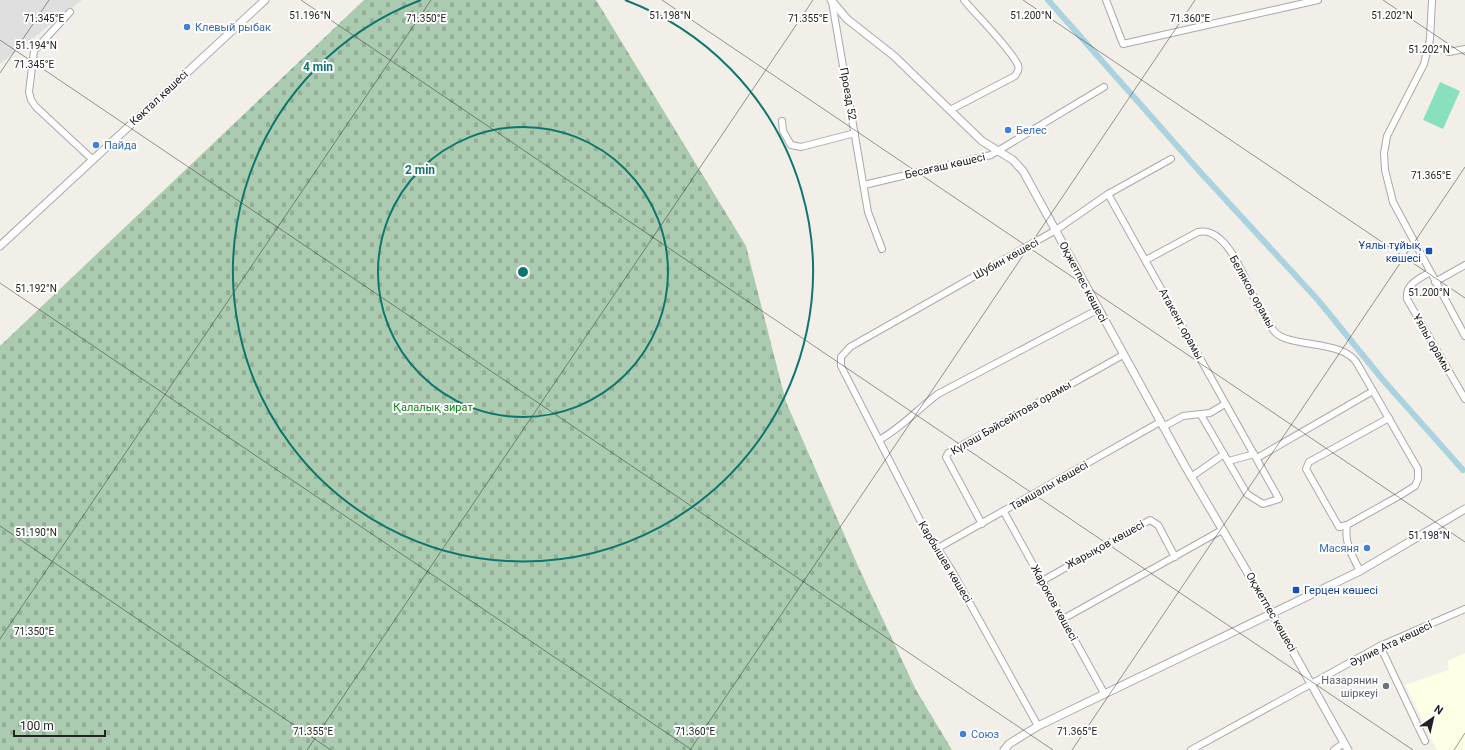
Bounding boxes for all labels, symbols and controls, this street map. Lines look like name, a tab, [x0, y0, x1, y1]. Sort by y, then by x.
text: 51.196°N	[289, 10, 331, 21]
text: 51.198°N	[649, 10, 691, 21]
text: 51.200°N	[1010, 10, 1052, 21]
text: 51.202°N	[1371, 10, 1413, 21]
text: 71.345°E	[24, 13, 64, 24]
text: 71.350°E	[406, 13, 446, 24]
text: 71.355°E	[788, 13, 828, 24]
text: 71.360°E	[1170, 13, 1210, 24]
place label: Клевый рыбак	[195, 21, 271, 34]
marker: Клевый рыбак	[182, 22, 192, 32]
text: 51.194°N	[15, 40, 57, 51]
text: 51.202°N	[1408, 44, 1450, 55]
text: 71.345°E	[14, 59, 54, 70]
text: 4 min	[303, 60, 333, 74]
street label: Проезд 52	[837, 67, 859, 121]
street label: Көктал көшесі	[127, 68, 191, 128]
place label: Белес	[1016, 124, 1047, 137]
marker: Белес	[1003, 125, 1013, 135]
place label: Пайда	[104, 139, 137, 152]
marker: Пайда	[91, 140, 101, 150]
street label: Бесағаш көшесі	[904, 150, 986, 182]
text: 2 min	[405, 163, 435, 177]
text: 71.365°E	[1411, 170, 1451, 181]
street label: Шубин көшесі	[971, 236, 1041, 282]
street label: Оқжетпес көшесі	[1056, 239, 1110, 325]
place label: Ұялы тұйық көшесі	[1359, 239, 1421, 265]
marker: Ұялы тұйық көшесі	[1424, 246, 1434, 256]
street label: Беляков орамы	[1227, 253, 1277, 331]
centre of rings	[516, 265, 530, 279]
text: 51.192°N	[15, 283, 57, 294]
street label: Атакент орамы	[1156, 286, 1206, 362]
text: 51.200°N	[1408, 287, 1450, 298]
street label: Ұялы орамы	[1410, 311, 1454, 375]
street label: Күләш Бәйсейітова орамы	[948, 378, 1074, 458]
park label: Қалалық зират	[393, 401, 473, 414]
street label: Тамшалы көшесі	[1008, 458, 1090, 514]
street label: Жарықов көшесі	[1063, 518, 1147, 572]
street label: Карбышев көшесі	[916, 519, 974, 605]
text: 51.190°N	[15, 527, 57, 538]
text: 51.198°N	[1408, 530, 1450, 541]
place label: Масяня	[1319, 542, 1359, 555]
marker: Масяня	[1362, 543, 1372, 553]
street label: Жароков көшесі	[1028, 563, 1080, 643]
street label: Оқжетпес көшесі	[1243, 570, 1299, 654]
place label: Герцен көшесі	[1304, 584, 1378, 597]
marker: Герцен көшесі	[1291, 585, 1301, 595]
street label: Әулие Ата көшесі	[1348, 618, 1434, 670]
text: 71.350°E	[14, 626, 54, 637]
place label: Назарянин шіркеуі	[1321, 674, 1378, 700]
marker: Назарянин шіркеуі	[1381, 681, 1391, 691]
north arrow	[1413, 698, 1453, 738]
text: N	[1431, 703, 1445, 718]
scale bar	[14, 712, 105, 738]
text: 100 m	[20, 719, 54, 733]
text: 71.355°E	[293, 726, 333, 737]
text: 71.360°E	[675, 726, 715, 737]
text: 71.365°E	[1057, 726, 1097, 737]
place label: Союз	[971, 728, 999, 741]
marker: Союз	[958, 729, 968, 739]

